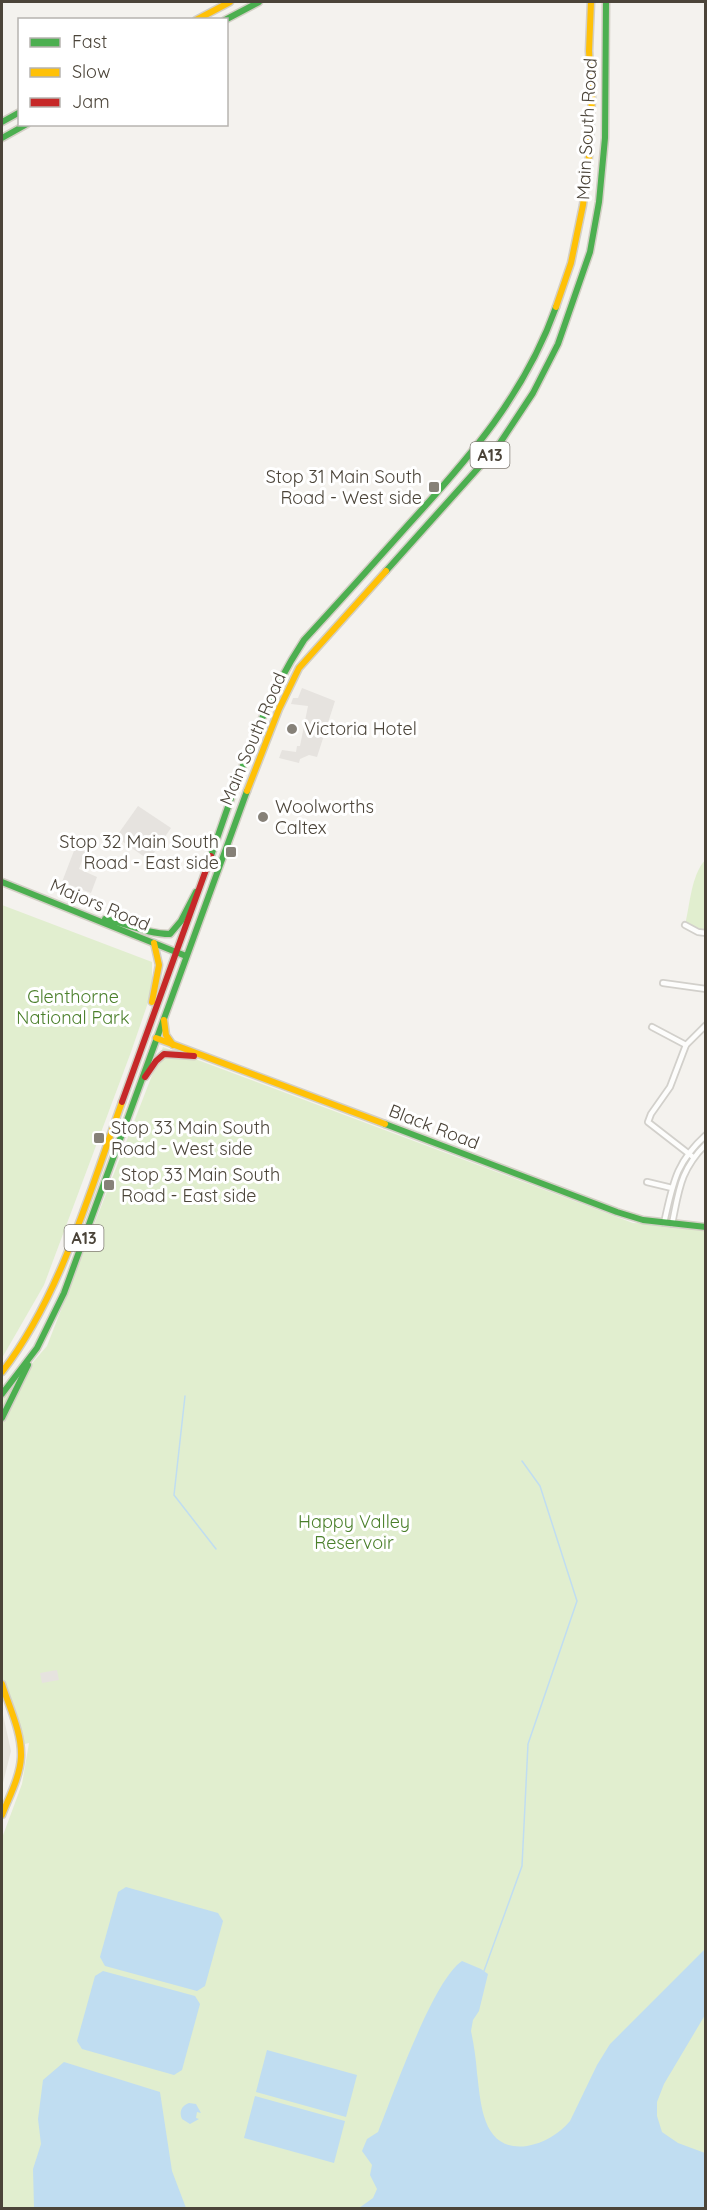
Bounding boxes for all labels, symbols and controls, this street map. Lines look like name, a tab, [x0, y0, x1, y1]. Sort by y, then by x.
legend	[18, 18, 228, 126]
text: Fast	[72, 30, 107, 53]
street label: Main South Road	[571, 57, 602, 201]
text: Slow	[72, 60, 110, 83]
text: Jam	[72, 90, 110, 113]
road number: A13	[470, 442, 510, 468]
place label: Stop 31 Main South Road - West side	[266, 465, 422, 509]
marker: Stop 31 Main South Road - West side	[427, 480, 441, 494]
street label: Main South Road	[214, 669, 291, 809]
place label: Victoria Hotel	[304, 717, 417, 740]
marker: Victoria Hotel	[285, 722, 299, 736]
place label: Woolworths Caltex	[275, 795, 374, 839]
marker: Woolworths Caltex	[256, 810, 270, 824]
place label: Stop 32 Main South Road - East side	[59, 830, 219, 874]
marker: Stop 32 Main South Road - East side	[224, 845, 238, 859]
street label: Majors Road	[47, 873, 154, 936]
park label: Glenthorne National Park	[16, 985, 130, 1029]
street label: Black Road	[386, 1099, 483, 1154]
place label: Stop 33 Main South Road - West side	[111, 1116, 270, 1160]
marker: Stop 33 Main South Road - West side	[92, 1131, 106, 1145]
place label: Stop 33 Main South Road - East side	[121, 1163, 280, 1207]
marker: Stop 33 Main South Road - East side	[102, 1178, 116, 1192]
road number: A13	[64, 1225, 104, 1251]
park label: Happy Valley Reservoir	[298, 1510, 410, 1554]

